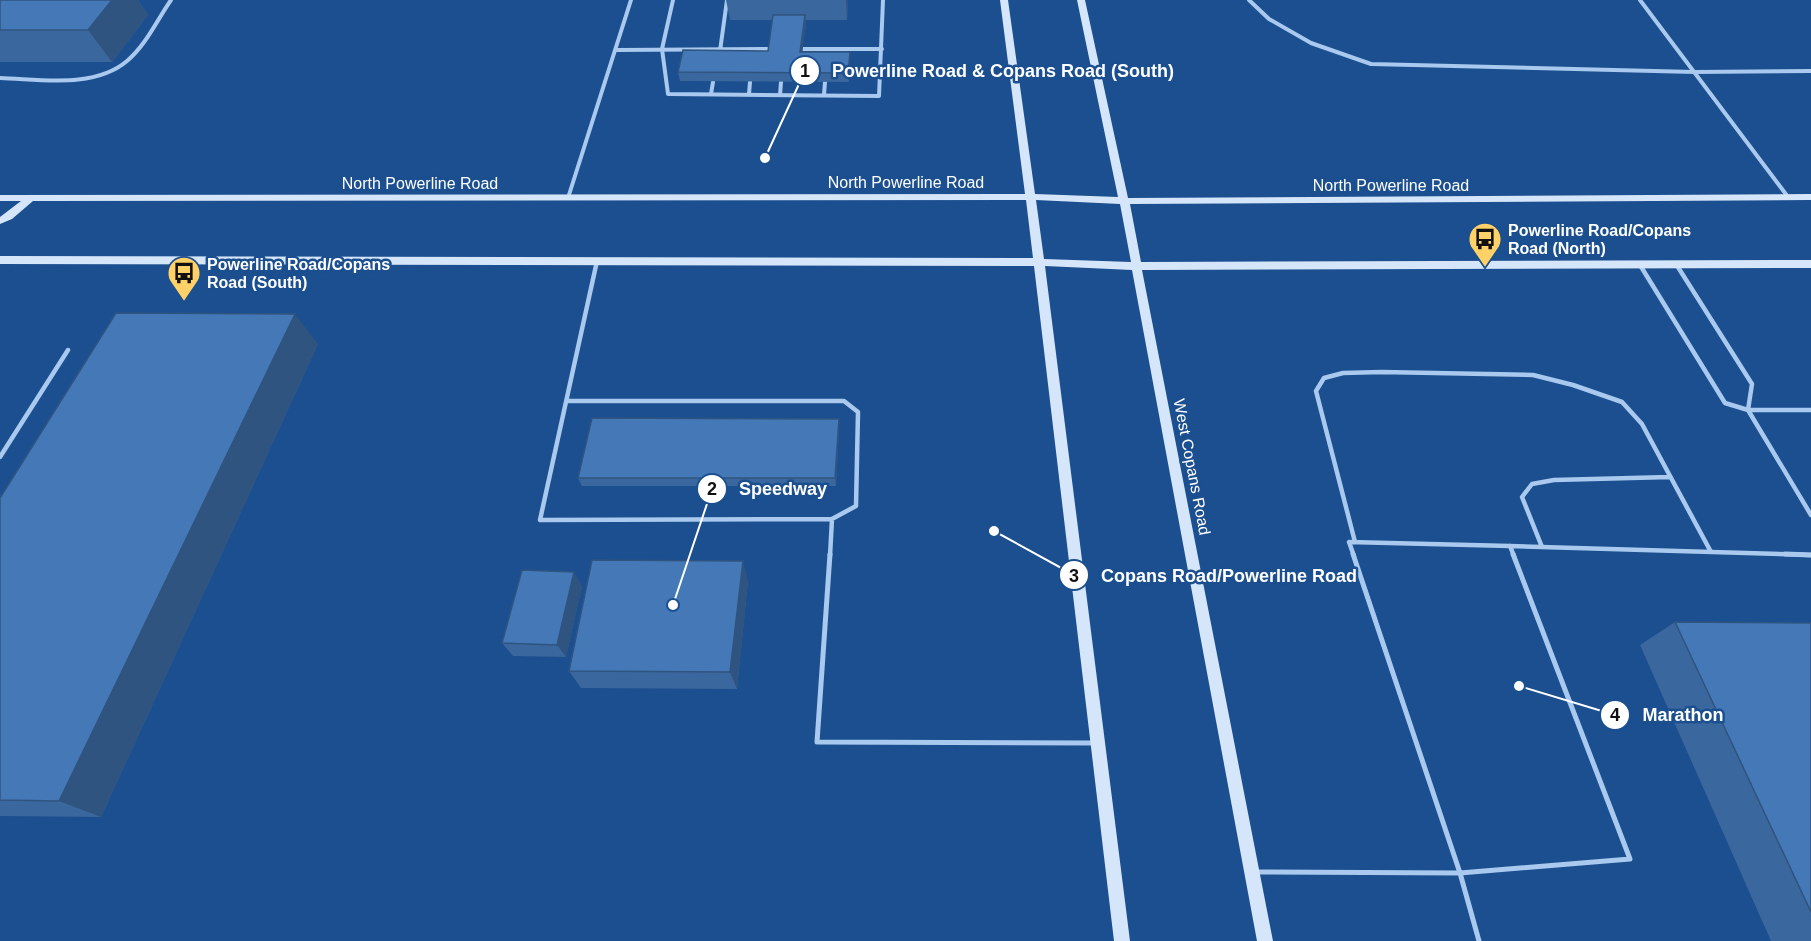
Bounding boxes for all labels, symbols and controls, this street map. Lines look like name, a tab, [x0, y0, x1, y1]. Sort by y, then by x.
callout: Powerline Road & Copans Road (South)	[790, 53, 1186, 89]
text: 1	[800, 61, 810, 81]
text: Powerline Road & Copans Road (South)	[832, 61, 1174, 81]
street label: North Powerline Road	[828, 174, 984, 191]
street label: North Powerline Road	[342, 175, 498, 192]
street label: North Powerline Road	[1313, 177, 1469, 194]
bus stop icon: Powerline Road/Copans Road (North)	[1467, 221, 1503, 268]
place label: Powerline Road/Copans Road (North)	[1508, 222, 1691, 257]
bus stop icon: Powerline Road/Copans Road (South)	[166, 255, 202, 302]
place label: Powerline Road/Copans Road (South)	[207, 256, 390, 291]
street label: West Copans Road	[1170, 397, 1214, 537]
callout: Speedway	[697, 471, 839, 507]
text: 2	[707, 479, 717, 499]
text: Speedway	[739, 479, 827, 499]
callout: Copans Road/Powerline Road	[1059, 557, 1369, 593]
text: 3	[1069, 566, 1079, 586]
text: Copans Road/Powerline Road	[1101, 566, 1357, 586]
callout: Marathon	[1600, 697, 1735, 733]
text: 4	[1610, 705, 1620, 725]
text: Marathon	[1643, 705, 1724, 725]

